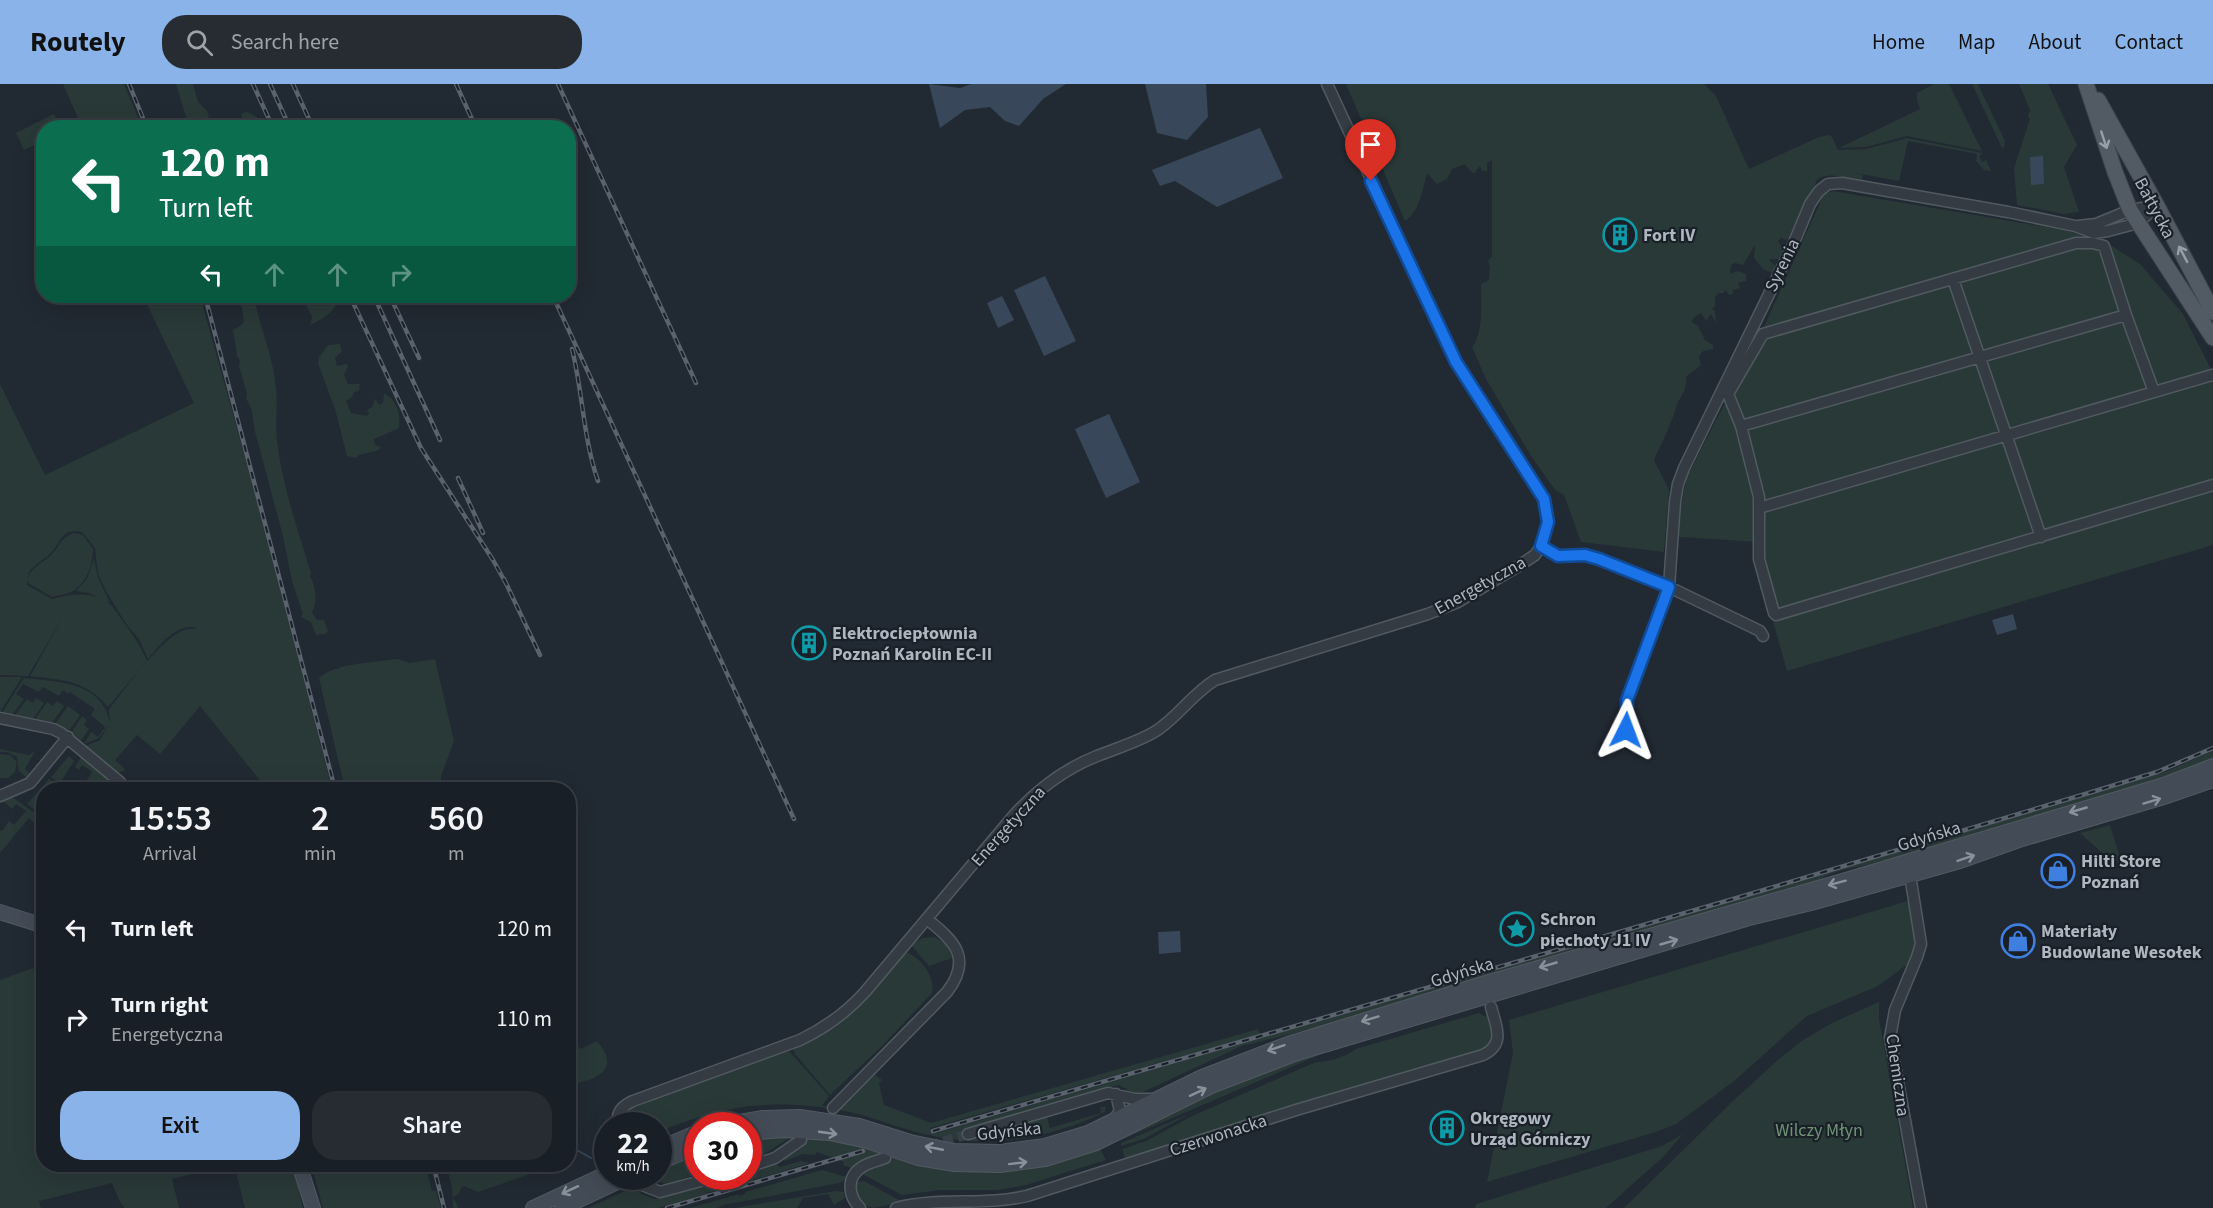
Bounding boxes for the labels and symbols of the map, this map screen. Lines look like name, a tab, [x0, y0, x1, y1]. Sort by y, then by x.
pin	[1345, 119, 1396, 181]
one-way arrow	[2099, 130, 2110, 149]
street label: Bałtycka	[2128, 173, 2181, 243]
building icon: Fort IV	[1602, 217, 1638, 253]
place label: Fort IV	[1643, 223, 1696, 248]
street label: Syrenia	[1759, 234, 1806, 296]
one-way arrow	[2177, 246, 2189, 263]
street label: Energetyczna	[1430, 550, 1531, 621]
place label: Elektrociepłownia Poznań Karolin EC-II	[832, 621, 992, 667]
building icon: Elektrociepłownia Poznań Karolin EC-II	[791, 625, 827, 661]
position arrow	[1594, 698, 1658, 762]
street label: Energetyczna	[965, 780, 1051, 872]
one-way arrow	[2142, 795, 2161, 806]
one-way arrow	[2069, 805, 2088, 816]
street label: Gdyńska	[1895, 815, 1964, 858]
place label: Hilti Store Poznań	[2081, 849, 2161, 895]
one-way arrow	[1956, 852, 1975, 863]
shop icon: Hilti Store Poznań	[2040, 853, 2076, 889]
one-way arrow	[1828, 877, 1847, 889]
place label: Schron piechoty J1 IV	[1540, 907, 1651, 953]
place icon: Schron piechoty J1 IV	[1499, 911, 1535, 947]
place label: Materiały Budowlane Wesołek	[2041, 919, 2202, 965]
shop icon: Materiały Budowlane Wesołek	[2000, 923, 2036, 959]
one-way arrow	[1659, 936, 1678, 947]
street label: Gdyńska	[1428, 951, 1497, 994]
one-way arrow	[1539, 960, 1558, 971]
one-way arrow	[1361, 1014, 1380, 1025]
street label: Chemiczna	[1879, 1032, 1916, 1118]
one-way arrow	[1267, 1043, 1286, 1054]
one-way arrow	[1189, 1085, 1207, 1097]
place label: Okręgowy Urząd Górniczy	[1470, 1106, 1591, 1152]
street label: Czerwonacka	[1166, 1108, 1270, 1163]
building icon: Okręgowy Urząd Górniczy	[1429, 1110, 1465, 1146]
speed limit sign: 30	[684, 1112, 762, 1190]
street label: Gdyńska	[976, 1116, 1043, 1147]
park label: Wilczy Młyn	[1775, 1118, 1863, 1143]
one-way arrow	[817, 1127, 837, 1138]
one-way arrow	[925, 1142, 945, 1153]
one-way arrow	[1008, 1158, 1028, 1169]
one-way arrow	[562, 1185, 580, 1197]

